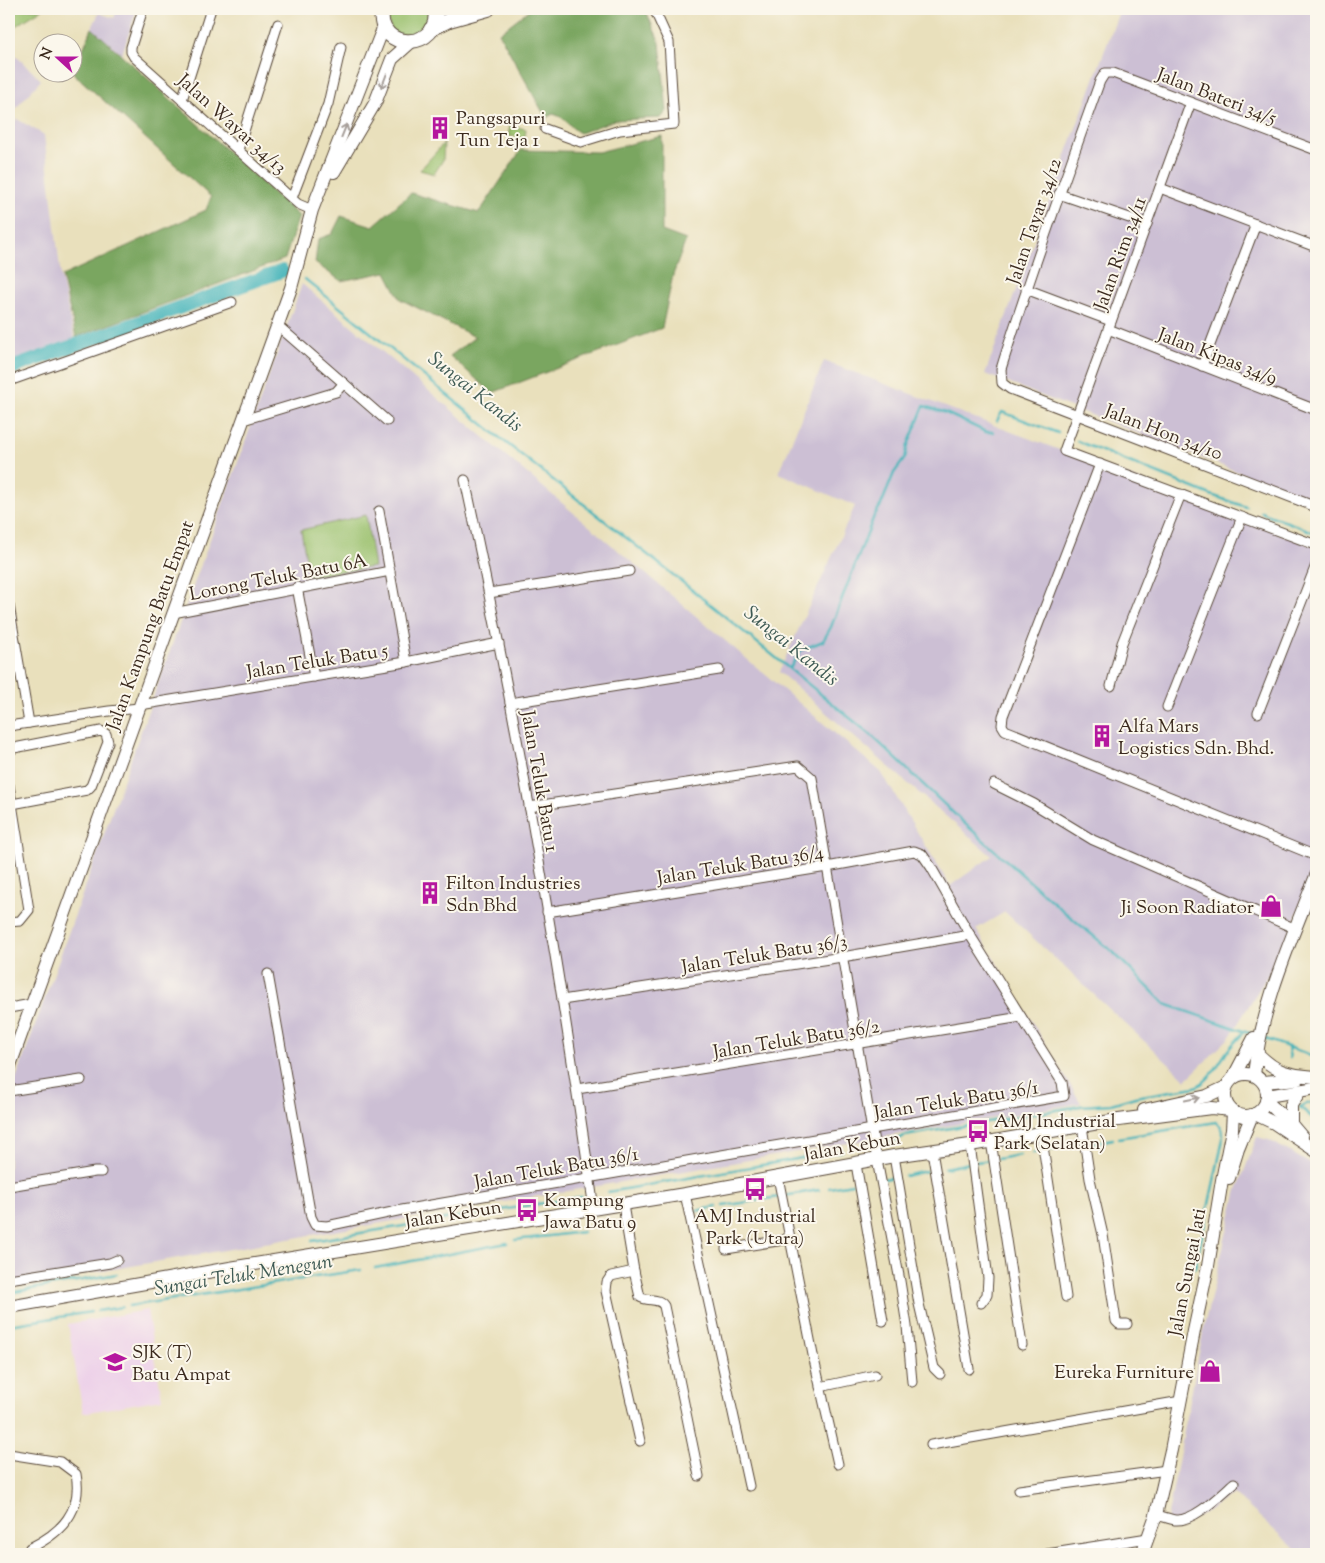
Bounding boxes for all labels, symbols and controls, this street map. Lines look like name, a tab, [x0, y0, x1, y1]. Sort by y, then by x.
north arrow	[32, 32, 82, 82]
text: N	[36, 45, 59, 63]
street label: Jalan Bateri 34/5	[1151, 62, 1280, 133]
street label: Jalan Wayar 34/13	[170, 68, 292, 181]
one-way arrow	[379, 73, 388, 88]
place label: Pangsapuri Tun Teja 1	[456, 106, 546, 155]
building icon: Pangsapuri Tun Teja 1	[427, 115, 453, 141]
one-way arrow	[340, 123, 349, 138]
street label: Jalan Tayar 34/12	[1001, 155, 1070, 290]
street label: Jalan Rim 34/11	[1088, 193, 1155, 315]
street label: Jalan Kipas 34/9	[1152, 322, 1281, 393]
water label: Sungai Kandis	[421, 346, 528, 440]
street label: Jalan Hon 34/10	[1099, 398, 1226, 468]
street label: Jalan Kampung Batu Empat	[100, 516, 202, 736]
street label: Lorong Teluk Batu 6A	[187, 548, 371, 609]
water label: Sungai Kandis	[737, 600, 844, 694]
street label: Jalan Teluk Batu 5	[244, 638, 391, 687]
street label: Jalan Teluk Batu 1	[513, 708, 564, 855]
place label: Alfa Mars Logistics Sdn. Bhd.	[1118, 714, 1274, 763]
building icon: Alfa Mars Logistics Sdn. Bhd.	[1089, 723, 1115, 749]
street label: Jalan Teluk Batu 36/4	[654, 840, 826, 893]
place label: Filton Industries Sdn Bhd	[446, 871, 580, 920]
building icon: Filton Industries Sdn Bhd	[417, 880, 443, 906]
shop icon: Ji Soon Radiator	[1258, 893, 1284, 919]
place label: Ji Soon Radiator	[1120, 895, 1254, 922]
street label: Jalan Teluk Batu 36/3	[679, 929, 849, 982]
street label: Jalan Teluk Batu 36/2	[710, 1014, 882, 1067]
street label: Jalan Teluk Batu 36/1	[871, 1075, 1041, 1128]
one-way arrow	[1183, 1094, 1199, 1103]
place label: AMJ Industrial Park (Selatan)	[994, 1109, 1116, 1158]
bus stop icon: AMJ Industrial Park (Selatan)	[965, 1118, 991, 1144]
street label: Jalan Kebun	[801, 1126, 903, 1169]
street label: Jalan Teluk Batu 36/1	[471, 1142, 641, 1197]
bus stop icon: AMJ Industrial Park (Utara)	[742, 1176, 768, 1202]
place label: Kampung Jawa Batu 9	[543, 1188, 636, 1237]
street label: Jalan Kebun	[402, 1194, 504, 1237]
bus stop icon: Kampung Jawa Batu 9	[514, 1197, 540, 1223]
place label: AMJ Industrial Park (Utara)	[694, 1204, 816, 1253]
street label: Jalan Sungai Jati	[1163, 1206, 1214, 1340]
water label: Sungai Teluk Menegun	[152, 1248, 335, 1305]
place label: SJK (T) Batu Ampat	[132, 1340, 231, 1389]
school or university icon: SJK (T) Batu Ampat	[102, 1349, 128, 1375]
shop icon: Eureka Furniture	[1197, 1358, 1223, 1384]
place label: Eureka Furniture	[1054, 1360, 1194, 1387]

